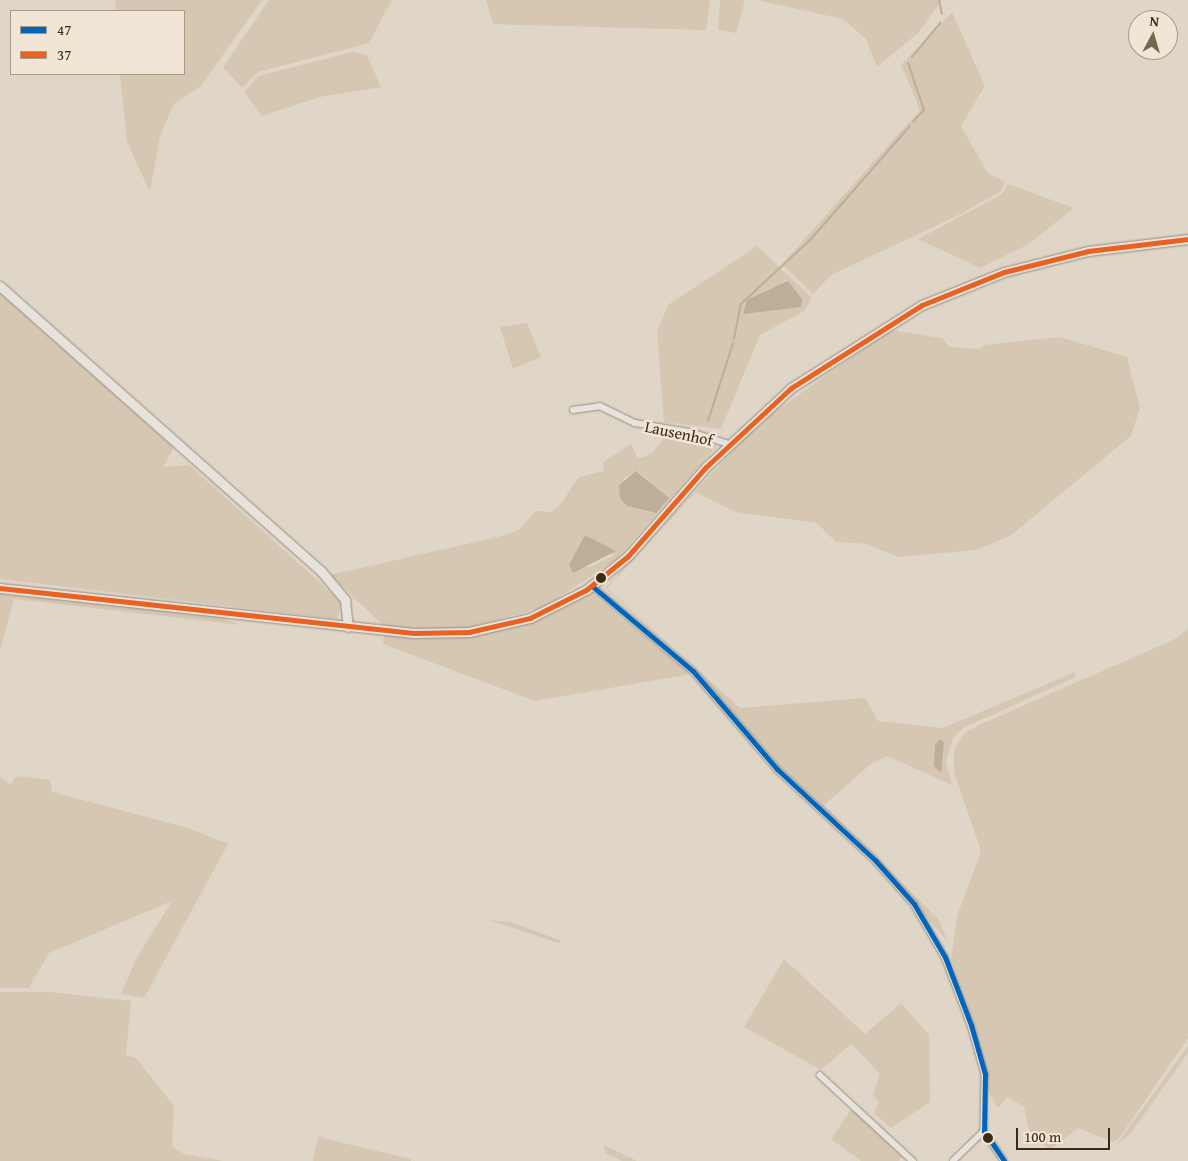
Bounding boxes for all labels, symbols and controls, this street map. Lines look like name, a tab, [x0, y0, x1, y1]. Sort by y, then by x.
legend	[10, 10, 185, 75]
north arrow	[1128, 10, 1178, 60]
text: N	[1149, 11, 1160, 32]
text: 47	[57, 19, 71, 40]
text: 37	[57, 44, 71, 65]
street label: Lausenhof	[643, 416, 715, 450]
unlabelled marker	[596, 573, 606, 583]
scale bar	[1018, 1118, 1112, 1150]
text: 100 m	[1024, 1126, 1061, 1147]
unlabelled marker	[983, 1133, 993, 1143]

